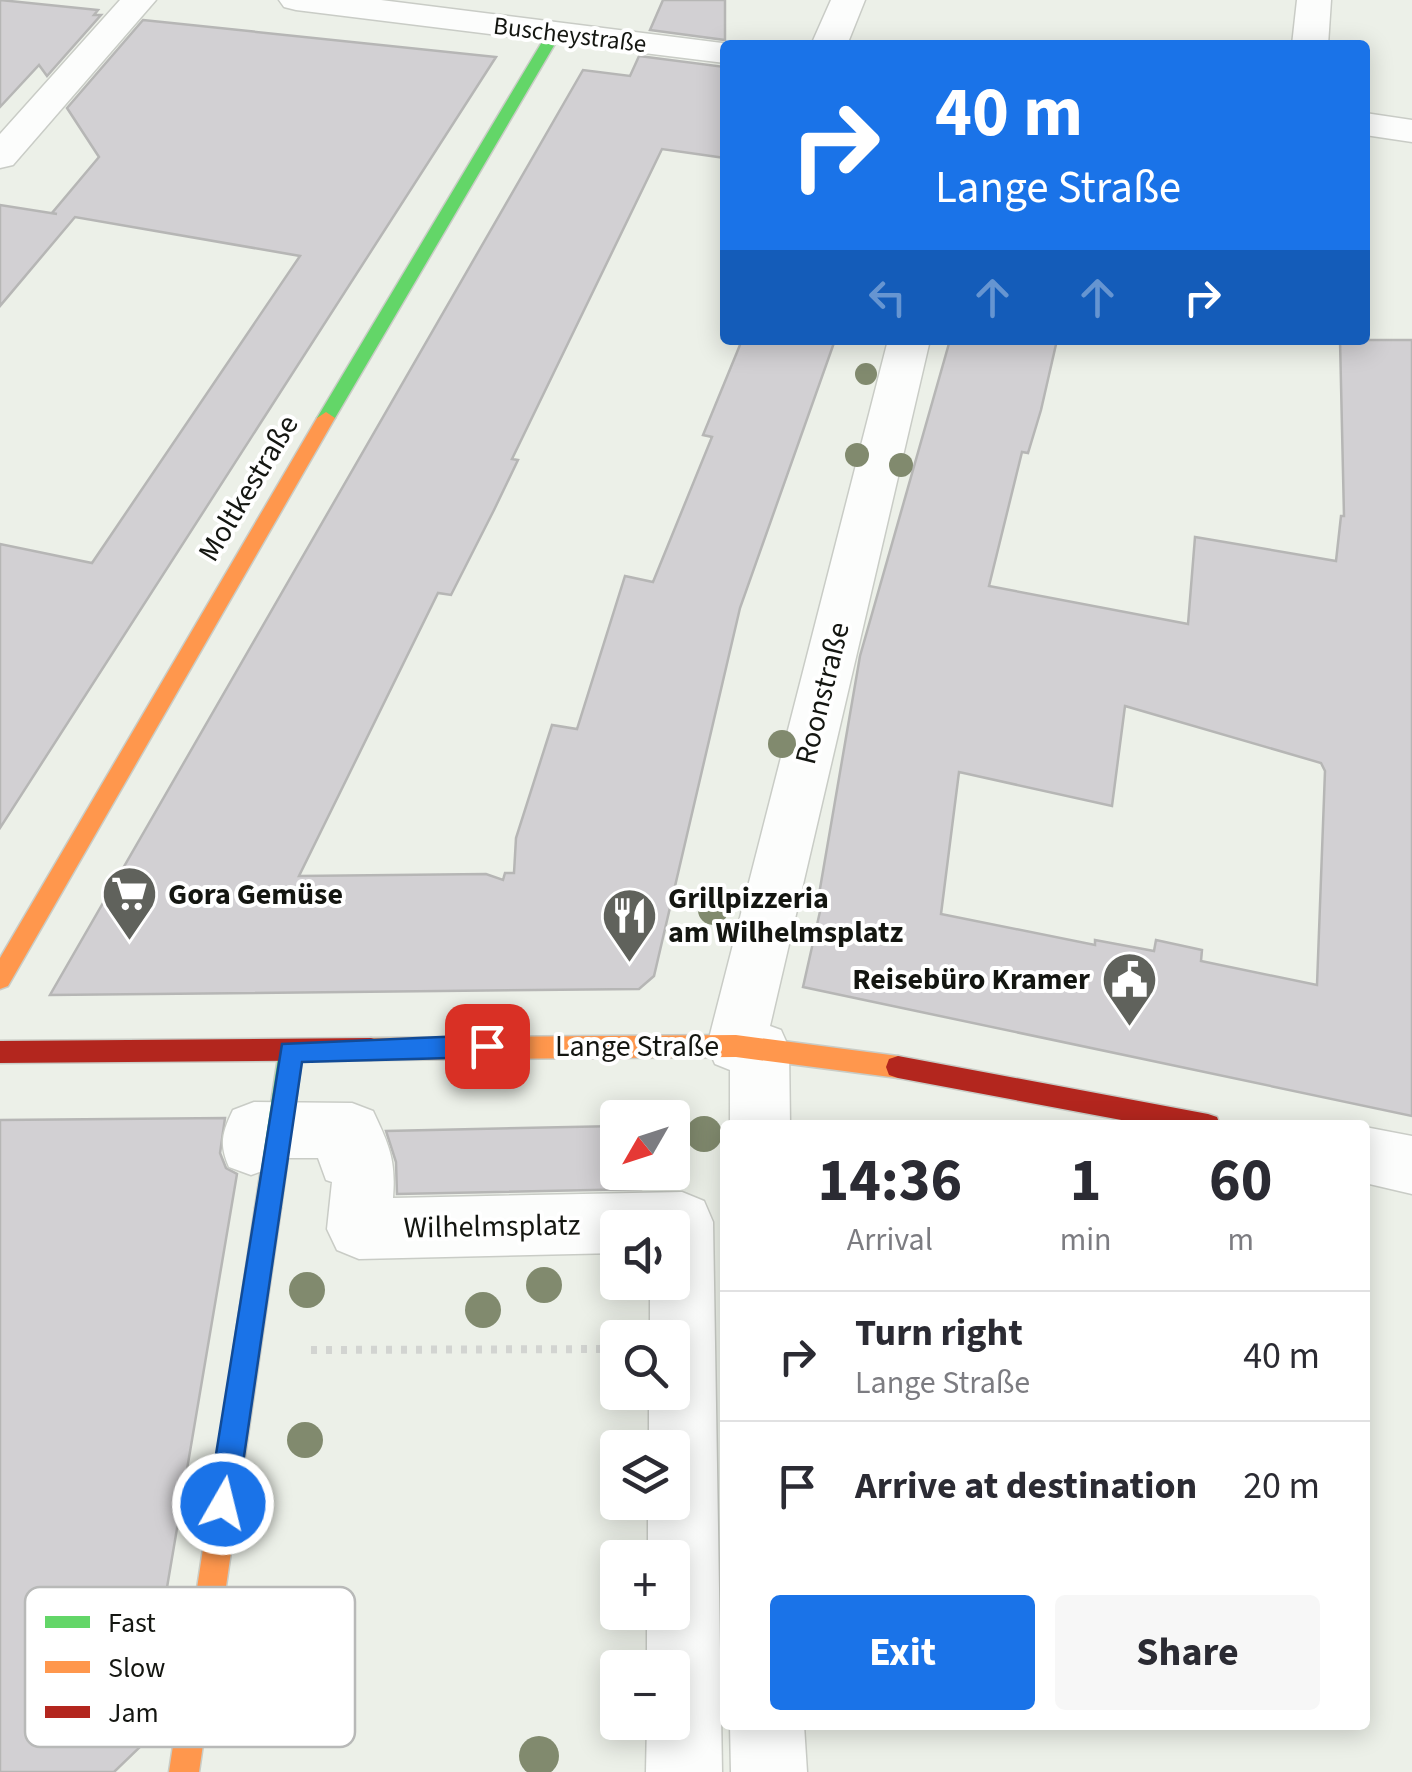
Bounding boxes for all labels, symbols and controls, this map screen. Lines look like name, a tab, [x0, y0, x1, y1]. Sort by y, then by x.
street label: Buscheystraße	[491, 8, 648, 62]
text: 40 m	[935, 63, 1083, 163]
icon: right	[770, 80, 900, 210]
text: Lange Straße	[935, 156, 1181, 220]
icon: left	[860, 270, 915, 325]
icon: ahead	[965, 270, 1020, 325]
icon: ahead	[1070, 270, 1125, 325]
icon: right	[1175, 270, 1230, 325]
street label: Moltkestraße	[188, 407, 309, 570]
street label: Roonstraße	[784, 618, 861, 769]
supermarket icon: Gora Gemüse	[99, 864, 159, 943]
place label: Gora Gemüse	[168, 873, 343, 916]
place label: Grillpizzeria am Wilhelmsplatz	[668, 877, 904, 954]
restaurant icon: Grillpizzeria am Wilhelmsplatz	[599, 885, 659, 964]
public building icon: Reisebüro Kramer	[1099, 949, 1159, 1028]
place label: Reisebüro Kramer	[852, 958, 1090, 1001]
pin	[445, 1004, 530, 1089]
icon: arrive	[460, 1019, 515, 1074]
street label: Lange Straße	[555, 1025, 719, 1068]
north arrow	[600, 1100, 690, 1190]
map controls	[600, 1100, 690, 1740]
text: 14:36	[817, 1139, 962, 1224]
text: 1	[1070, 1139, 1102, 1224]
text: 60	[1209, 1139, 1272, 1224]
street label: Wilhelmsplatz	[403, 1203, 581, 1250]
button: sound	[600, 1210, 690, 1300]
text: Arrival	[847, 1217, 933, 1263]
text: min	[1060, 1217, 1112, 1263]
text: m	[1228, 1217, 1254, 1263]
text: Turn right	[855, 1306, 1023, 1360]
button: search	[600, 1320, 690, 1410]
icon: right	[770, 1329, 825, 1384]
text: 40 m	[1243, 1329, 1320, 1383]
text: Lange Straße	[855, 1360, 1030, 1406]
button: layers	[600, 1430, 690, 1520]
position arrow	[171, 1452, 275, 1556]
icon: arrive	[770, 1459, 825, 1514]
text: Arrive at destination	[855, 1459, 1197, 1513]
text: 20 m	[1243, 1459, 1320, 1513]
button: +	[600, 1540, 690, 1630]
legend	[25, 1587, 355, 1747]
button: Exit	[770, 1595, 1035, 1710]
button: Share	[1055, 1595, 1320, 1710]
text: Fast	[108, 1603, 156, 1643]
text: Slow	[108, 1648, 165, 1688]
button: −	[600, 1650, 690, 1740]
text: Jam	[108, 1693, 159, 1733]

